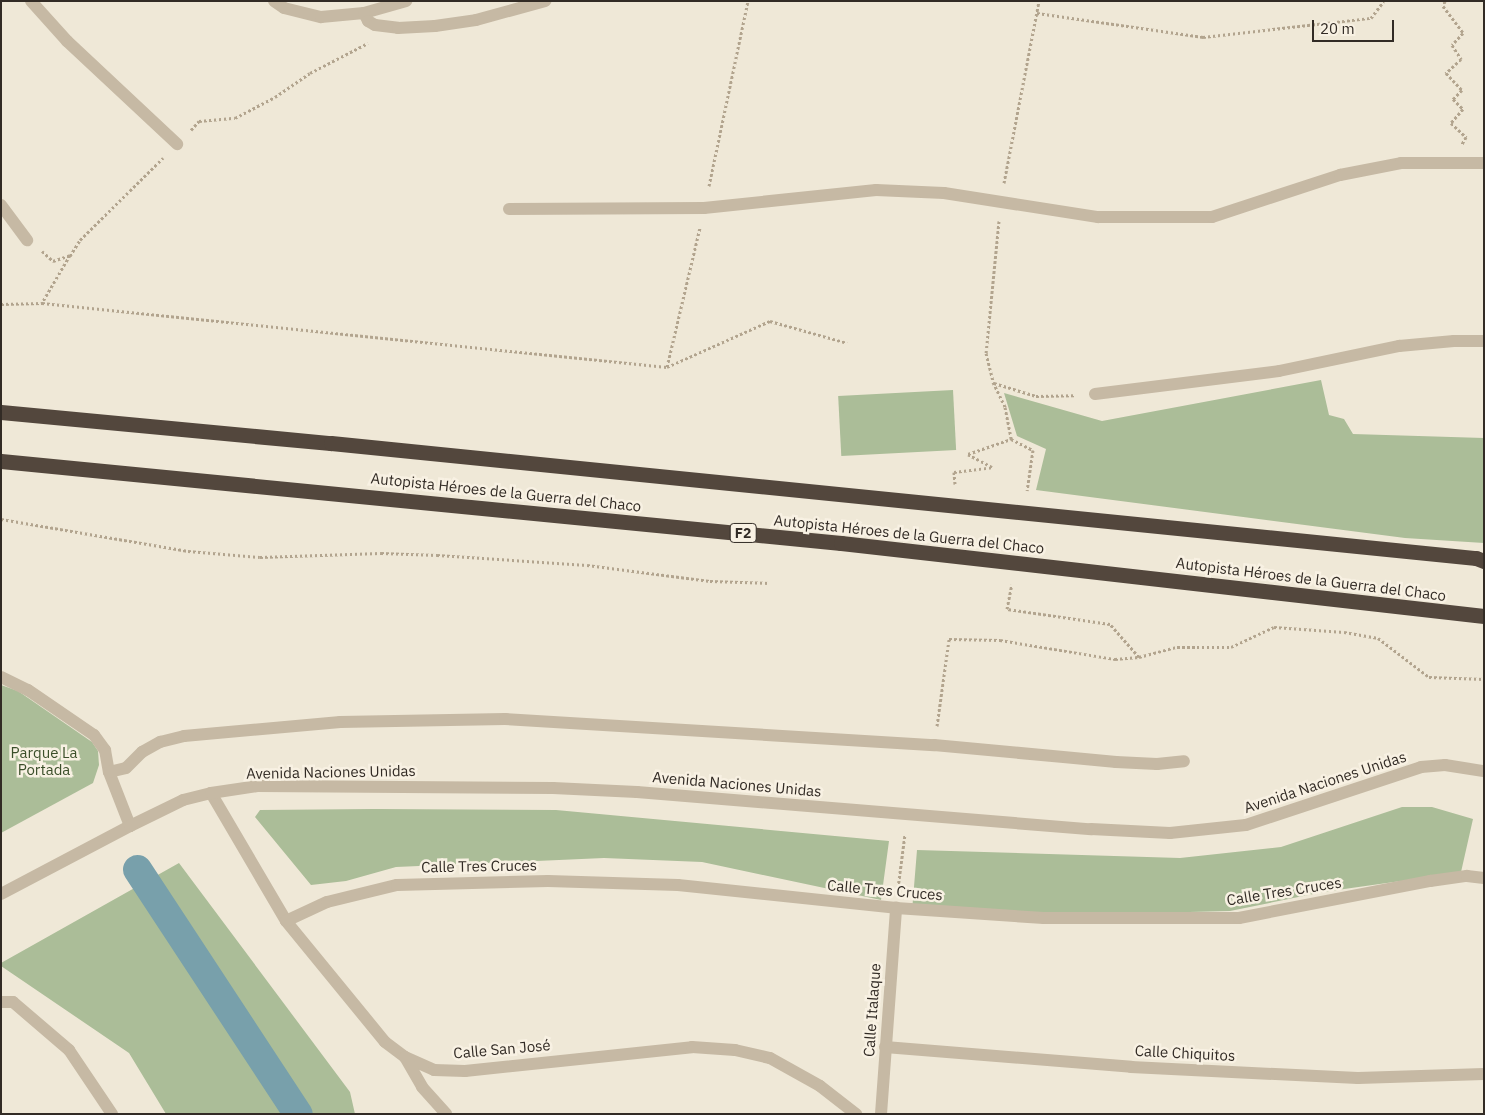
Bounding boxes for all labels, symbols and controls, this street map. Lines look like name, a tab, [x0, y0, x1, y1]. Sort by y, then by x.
scale bar	[1315, 10, 1398, 42]
text: 20 m	[1320, 19, 1355, 38]
street label: Autopista Héroes de la Guerra del Chaco	[370, 469, 642, 515]
street label: Autopista Héroes de la Guerra del Chaco	[773, 511, 1045, 557]
road number: F2	[729, 522, 757, 544]
street label: Autopista Héroes de la Guerra del Chaco	[1175, 553, 1447, 605]
park label: Parque La Portada	[11, 743, 77, 778]
street label: Avenida Naciones Unidas	[1242, 747, 1408, 817]
street label: Avenida Naciones Unidas	[246, 762, 416, 782]
street label: Avenida Naciones Unidas	[652, 768, 822, 800]
street label: Calle Tres Cruces	[421, 856, 537, 876]
street label: Calle Tres Cruces	[1225, 873, 1343, 909]
street label: Calle Tres Cruces	[826, 876, 944, 904]
street label: Calle Italaque	[860, 962, 884, 1058]
street label: Calle San José	[453, 1036, 551, 1062]
street label: Calle Chiquitos	[1134, 1041, 1236, 1065]

